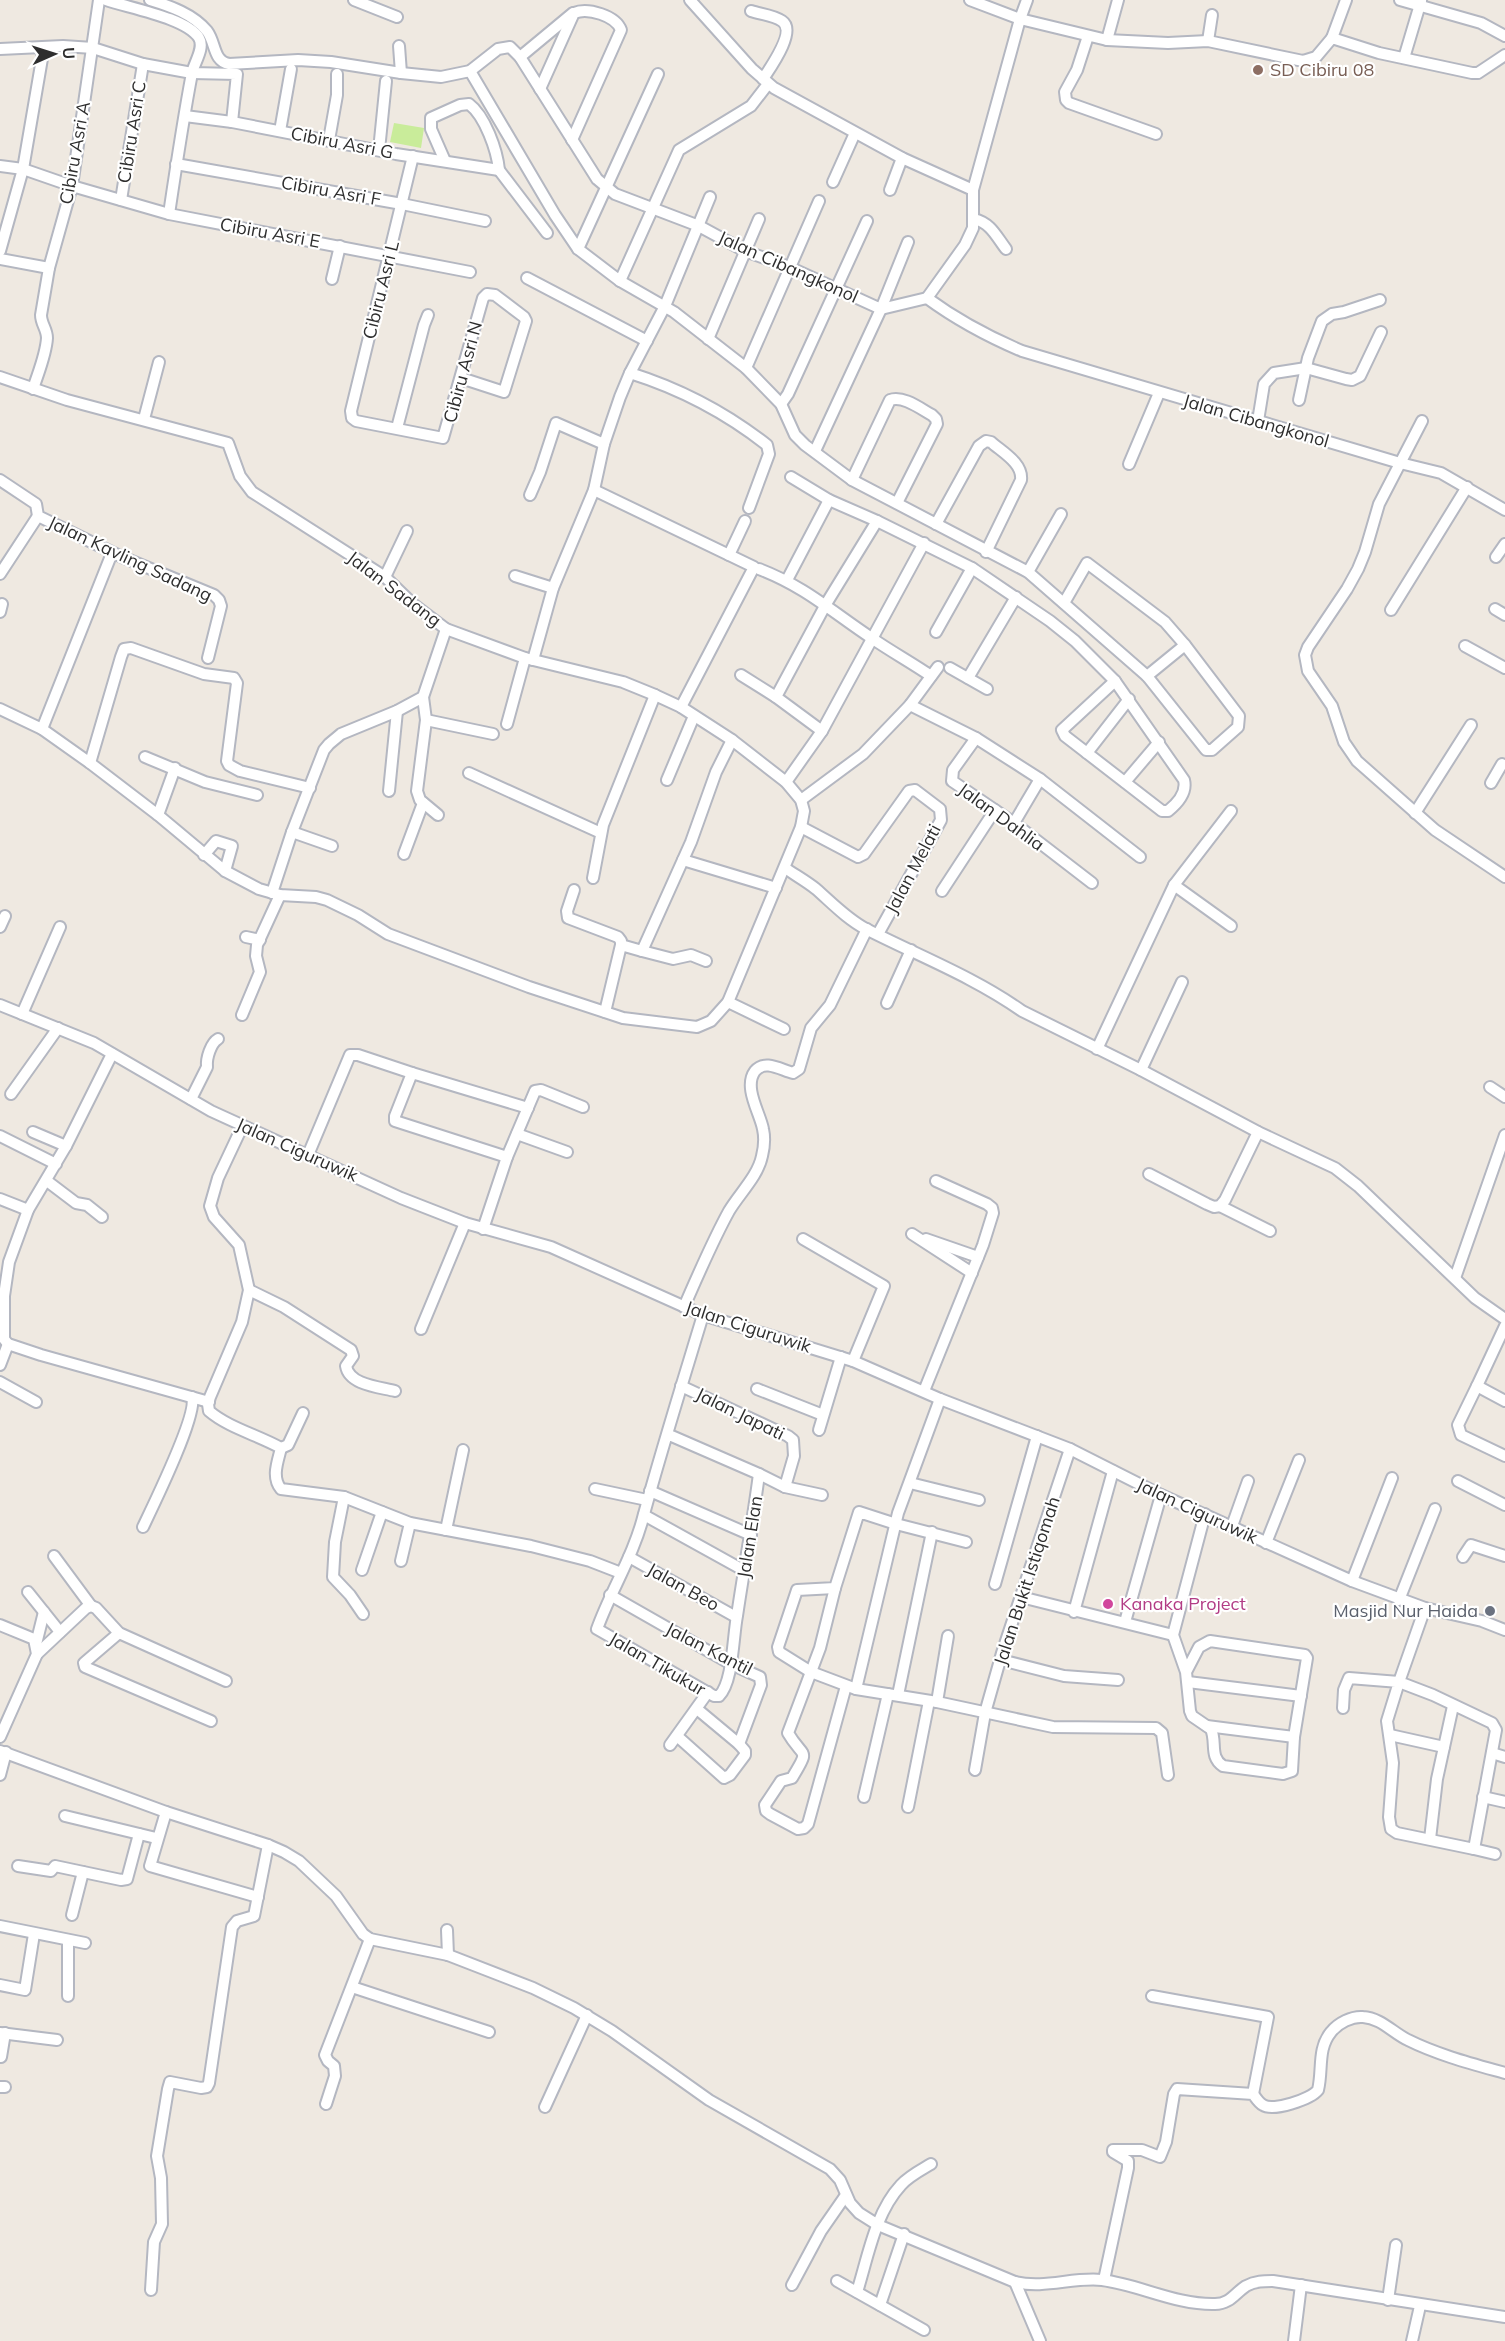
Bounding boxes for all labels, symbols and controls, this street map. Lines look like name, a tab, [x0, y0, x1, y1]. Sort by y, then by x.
north arrow	[24, 24, 84, 84]
text: U	[59, 47, 79, 60]
place label: SD Cibiru 08	[1270, 58, 1374, 81]
marker: SD Cibiru 08	[1251, 63, 1265, 77]
street label: Cibiru Asri C	[112, 79, 151, 185]
street label: Cibiru Asri A	[54, 100, 95, 206]
street label: Cibiru Asri G	[289, 121, 395, 164]
street label: Cibiru Asri F	[279, 170, 383, 211]
street label: Cibiru Asri E	[218, 212, 322, 253]
street label: Jalan Cibangkonol	[715, 225, 862, 308]
street label: Cibiru Asri L	[357, 238, 404, 342]
street label: Cibiru Asri N	[438, 319, 487, 425]
street label: Jalan Cibangkonol	[1180, 389, 1332, 452]
street label: Jalan Kavling Sadang	[44, 510, 216, 607]
street label: Jalan Sadang	[343, 546, 446, 632]
street label: Jalan Dahlia	[954, 778, 1049, 856]
street label: Jalan Melati	[879, 820, 946, 917]
street label: Jalan Ciguruwik	[233, 1112, 362, 1187]
street label: Jalan Ciguruwik	[682, 1295, 815, 1358]
street label: Jalan Japati	[692, 1382, 788, 1445]
street label: Jalan Ciguruwik	[1133, 1472, 1262, 1549]
street label: Jalan Bukit Istiqomah	[988, 1493, 1065, 1668]
street label: Jalan Elan	[732, 1494, 767, 1580]
street label: Jalan Beo	[643, 1557, 724, 1616]
place label: Kanaka Project	[1120, 1592, 1246, 1615]
marker: Kanaka Project	[1101, 1597, 1115, 1611]
place label: Masjid Nur Haida	[1333, 1599, 1478, 1622]
marker: Masjid Nur Haida	[1483, 1604, 1497, 1618]
street label: Jalan Kantil	[662, 1617, 757, 1680]
street label: Jalan Tikukur	[605, 1627, 710, 1701]

